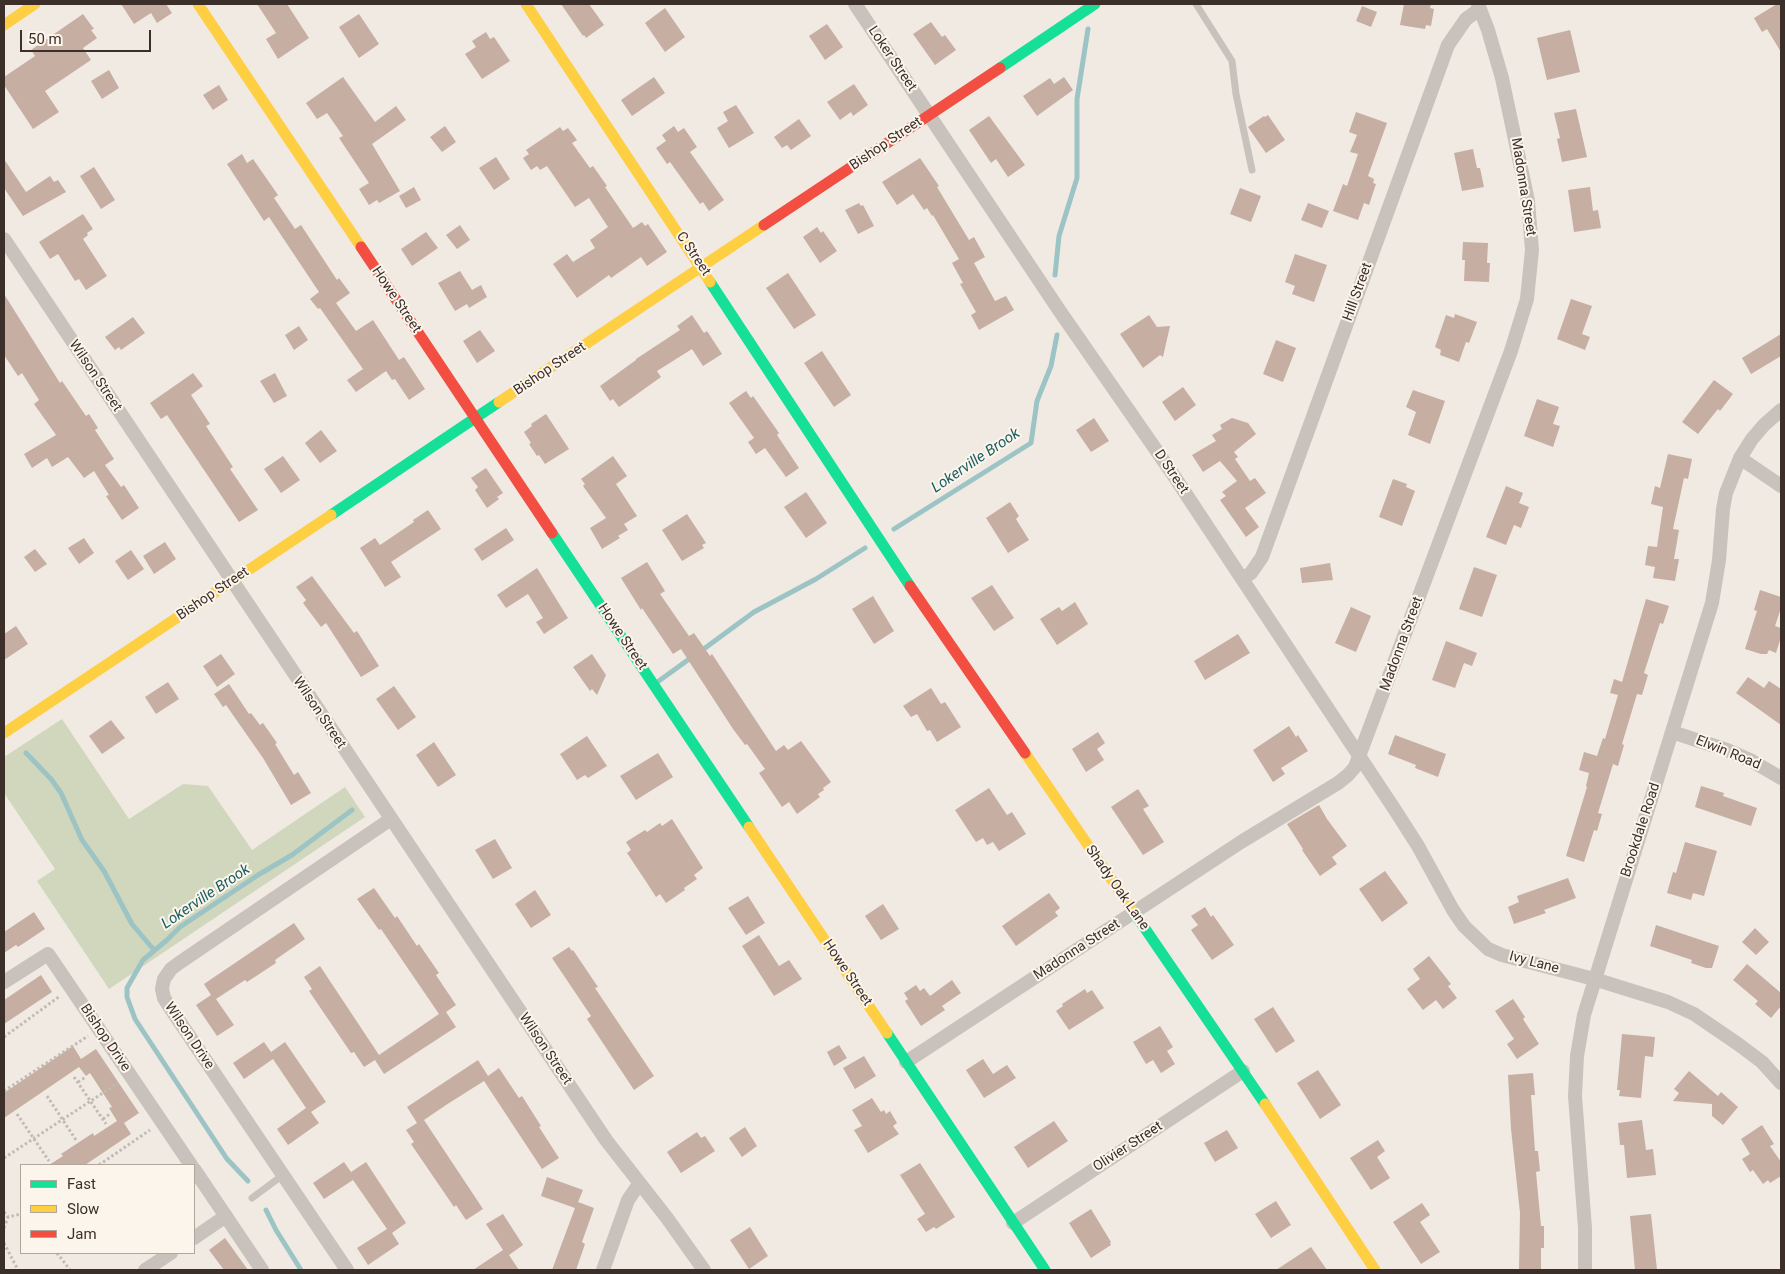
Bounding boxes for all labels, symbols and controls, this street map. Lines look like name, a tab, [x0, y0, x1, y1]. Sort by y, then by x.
scale bar	[22, 20, 154, 52]
street label: Loker Street	[864, 23, 920, 95]
text: 50 m	[28, 30, 62, 48]
street label: Bishop Street	[847, 114, 925, 174]
street label: Madonna Street	[1507, 137, 1539, 237]
street label: C Street	[672, 229, 714, 279]
street label: Hill Street	[1340, 261, 1376, 323]
street label: Howe Street	[368, 264, 424, 336]
street label: Wilson Street	[65, 337, 125, 415]
street label: Bishop Street	[511, 339, 589, 399]
water label: Lokerville Brook	[928, 425, 1024, 497]
street label: D Street	[1150, 447, 1192, 497]
street label: Bishop Street	[174, 564, 252, 624]
street label: Madonna Street	[1377, 595, 1427, 693]
street label: Howe Street	[594, 601, 650, 673]
street label: Wilson Street	[289, 674, 349, 752]
street label: Elwin Road	[1693, 732, 1763, 774]
street label: Brookdale Road	[1618, 781, 1664, 879]
street label: Shady Oak Lane	[1082, 842, 1152, 934]
water label: Lokerville Brook	[158, 861, 254, 933]
street label: Madonna Street	[1031, 916, 1123, 984]
street label: Howe Street	[819, 937, 875, 1009]
street label: Ivy Lane	[1507, 948, 1561, 978]
street label: Wilson Drive	[160, 999, 218, 1073]
street label: Bishop Drive	[76, 1001, 134, 1075]
street label: Wilson Street	[515, 1010, 575, 1088]
street label: Olivier Street	[1090, 1118, 1166, 1176]
legend	[20, 1164, 195, 1254]
text: Fast	[67, 1175, 96, 1193]
text: Slow	[67, 1200, 99, 1218]
text: Jam	[67, 1225, 97, 1243]

